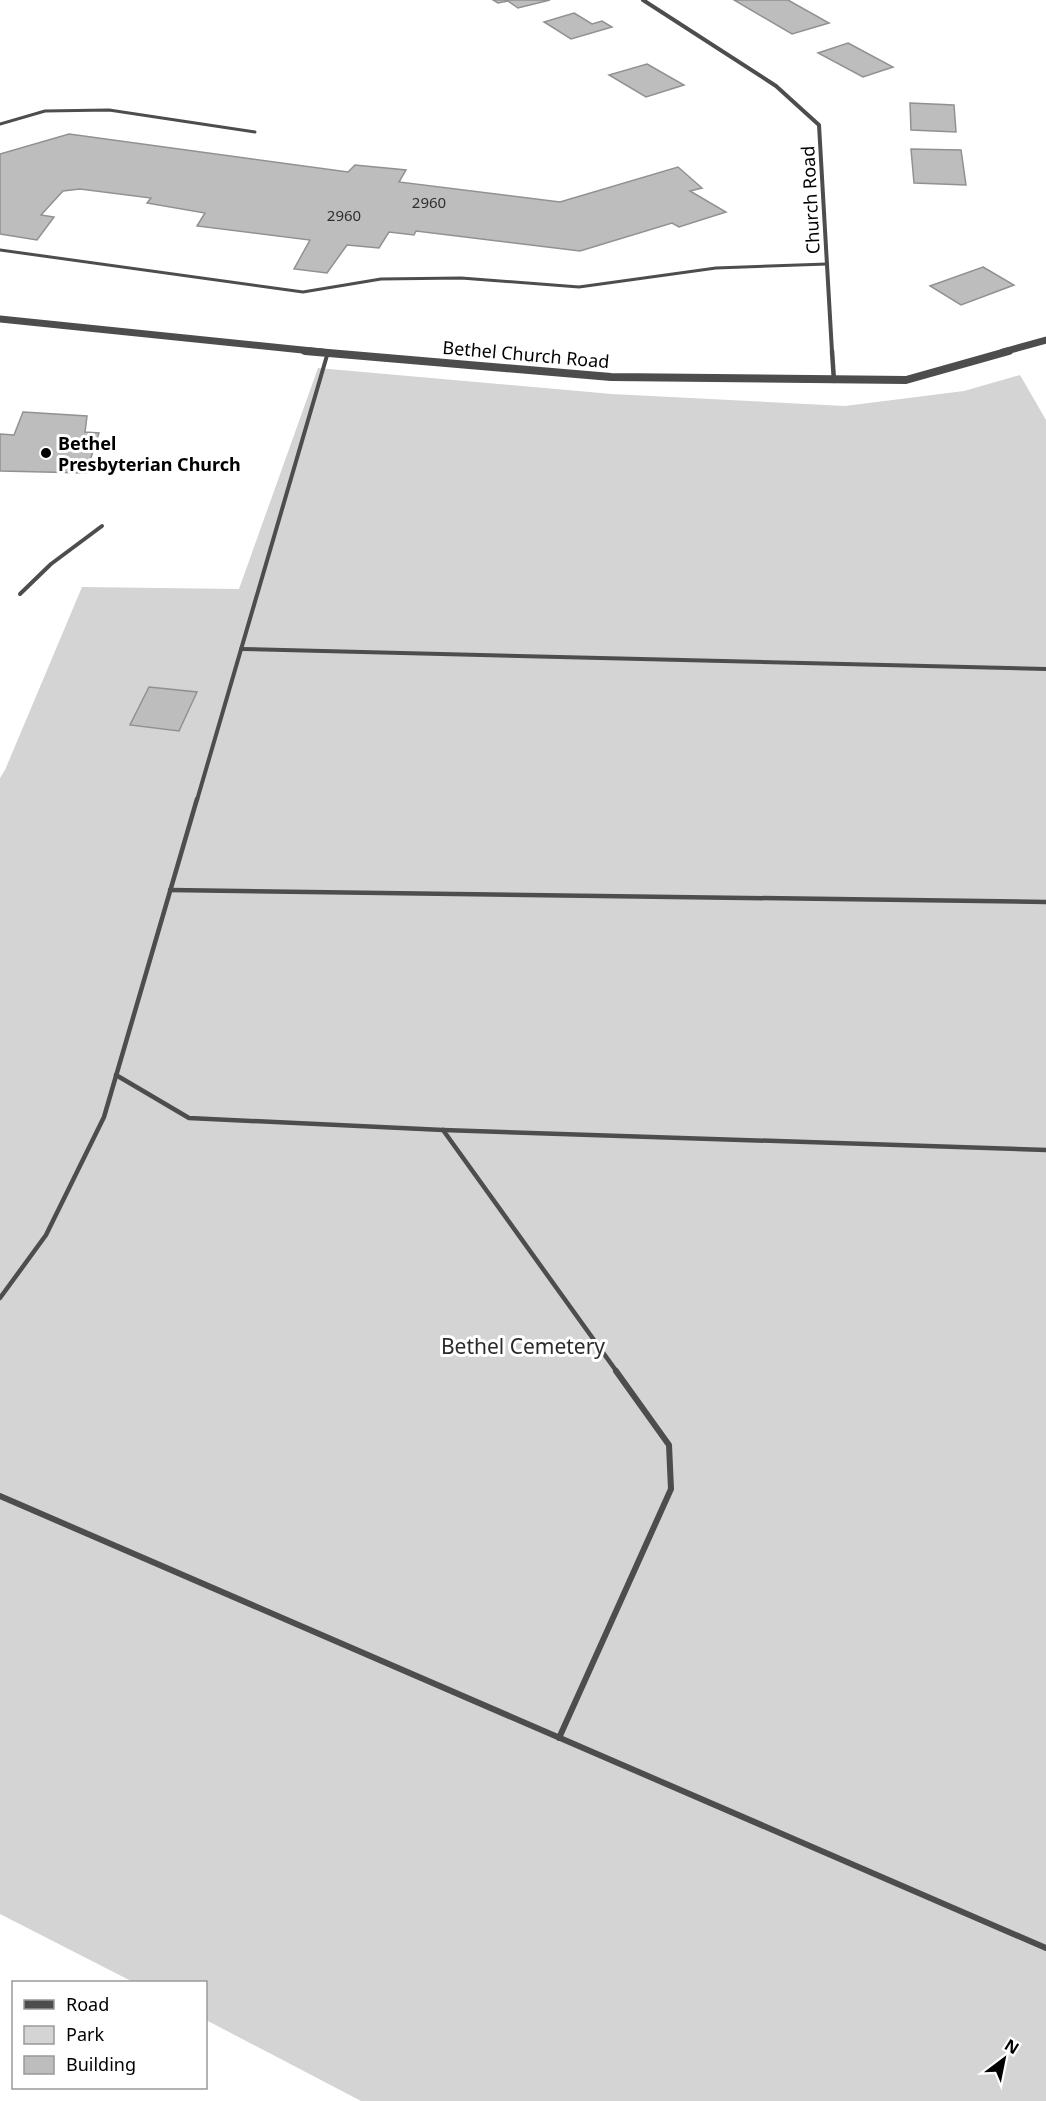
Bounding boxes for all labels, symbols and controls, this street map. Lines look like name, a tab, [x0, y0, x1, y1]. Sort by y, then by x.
street label: Church Road	[795, 145, 825, 255]
house number: 2960	[412, 192, 446, 212]
house number: 2960	[327, 205, 361, 225]
street label: Bethel Church Road	[442, 335, 610, 373]
place label: Bethel Presbyterian Church	[58, 431, 241, 476]
marker: Bethel Presbyterian Church	[39, 446, 53, 460]
park label: Bethel Cemetery	[441, 1332, 605, 1360]
legend	[12, 1981, 207, 2089]
text: Road	[66, 1992, 109, 2016]
text: Park	[66, 2022, 104, 2046]
north arrow	[974, 2029, 1034, 2089]
text: N	[1001, 2034, 1023, 2059]
text: Building	[66, 2052, 136, 2076]

